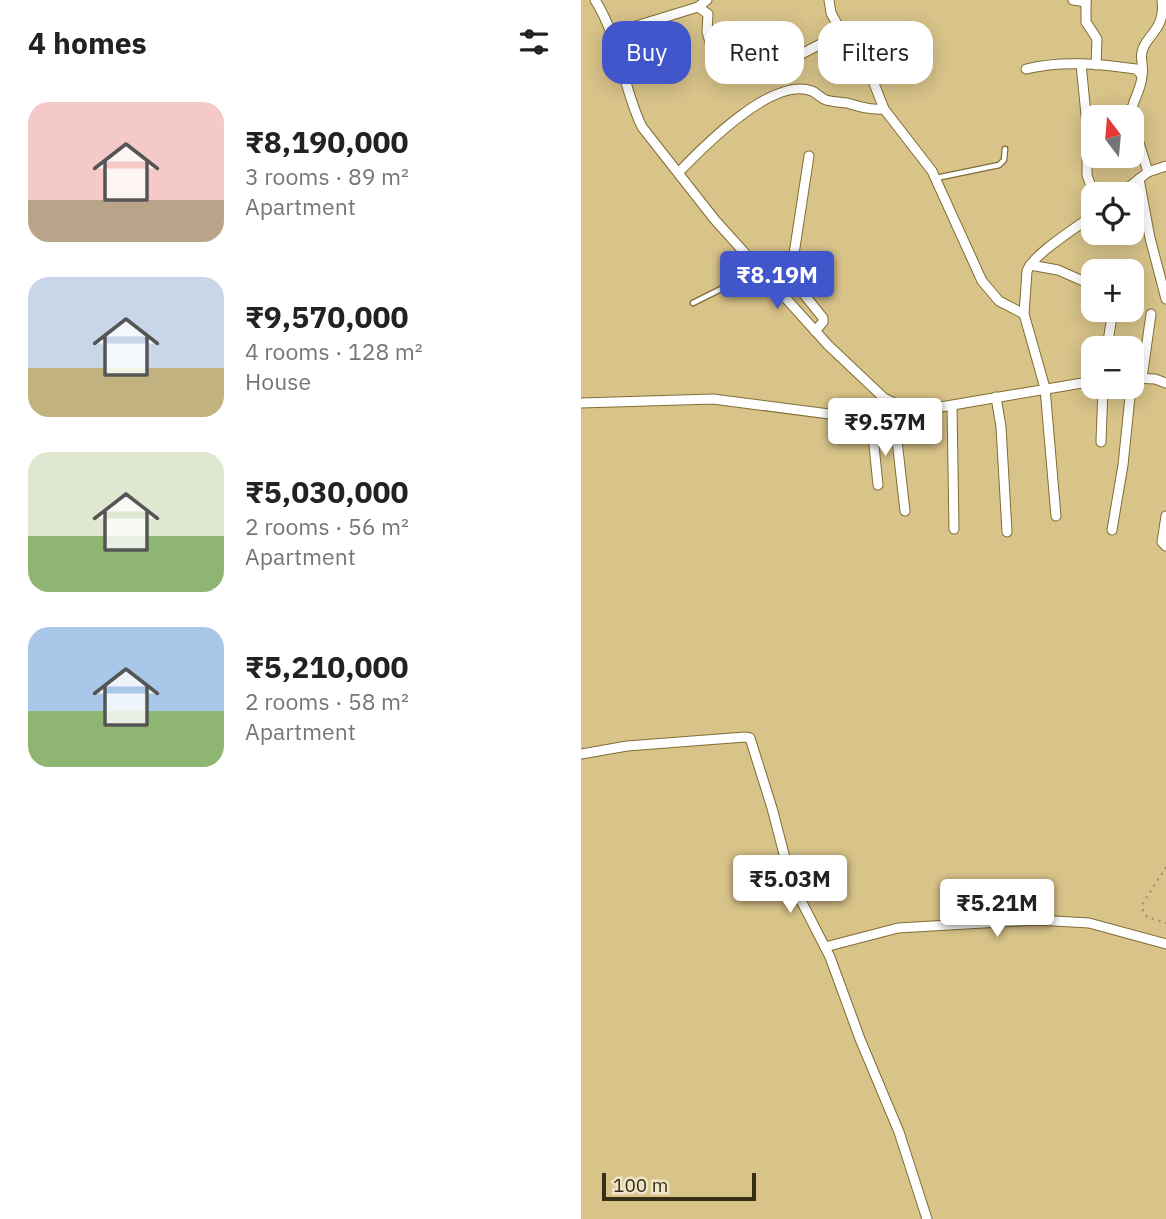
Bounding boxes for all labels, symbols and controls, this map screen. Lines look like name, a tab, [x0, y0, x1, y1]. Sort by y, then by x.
chip: Buy	[602, 21, 691, 84]
chip: Rent	[705, 21, 804, 84]
chip: Filters	[818, 21, 933, 84]
text: 4 homes	[28, 23, 147, 62]
icon: filters	[515, 23, 553, 61]
north arrow	[1081, 105, 1145, 168]
map controls	[1081, 105, 1144, 399]
text: ₹8,190,000	[245, 122, 408, 161]
icon: home	[84, 130, 168, 214]
text: 3 rooms · 89 m²	[245, 161, 409, 191]
button: locate	[1081, 182, 1144, 245]
text: Apartment	[245, 191, 356, 221]
pin: ₹8.19M	[720, 252, 834, 311]
text: ₹8.19M	[736, 259, 818, 289]
button: +	[1081, 259, 1144, 322]
text: ₹9,570,000	[245, 297, 408, 336]
icon: home	[84, 305, 168, 389]
text: 4 rooms · 128 m²	[245, 336, 423, 366]
button: −	[1081, 336, 1144, 399]
text: House	[245, 366, 311, 396]
pin: ₹9.57M	[828, 398, 942, 458]
text: ₹9.57M	[844, 406, 926, 436]
text: ₹5,030,000	[245, 472, 408, 511]
icon: home	[84, 480, 168, 564]
text: 2 rooms · 56 m²	[245, 511, 409, 541]
text: Apartment	[245, 541, 356, 571]
text: ₹5,210,000	[245, 647, 408, 686]
icon: home	[84, 655, 168, 739]
text: 2 rooms · 58 m²	[245, 686, 409, 716]
text: Apartment	[245, 716, 356, 746]
pin: ₹5.03M	[733, 856, 847, 915]
text: ₹5.03M	[749, 863, 831, 893]
pin: ₹5.21M	[940, 880, 1054, 939]
text: ₹5.21M	[956, 887, 1038, 917]
scale bar	[602, 1170, 756, 1202]
text: 100 m	[613, 1173, 668, 1197]

